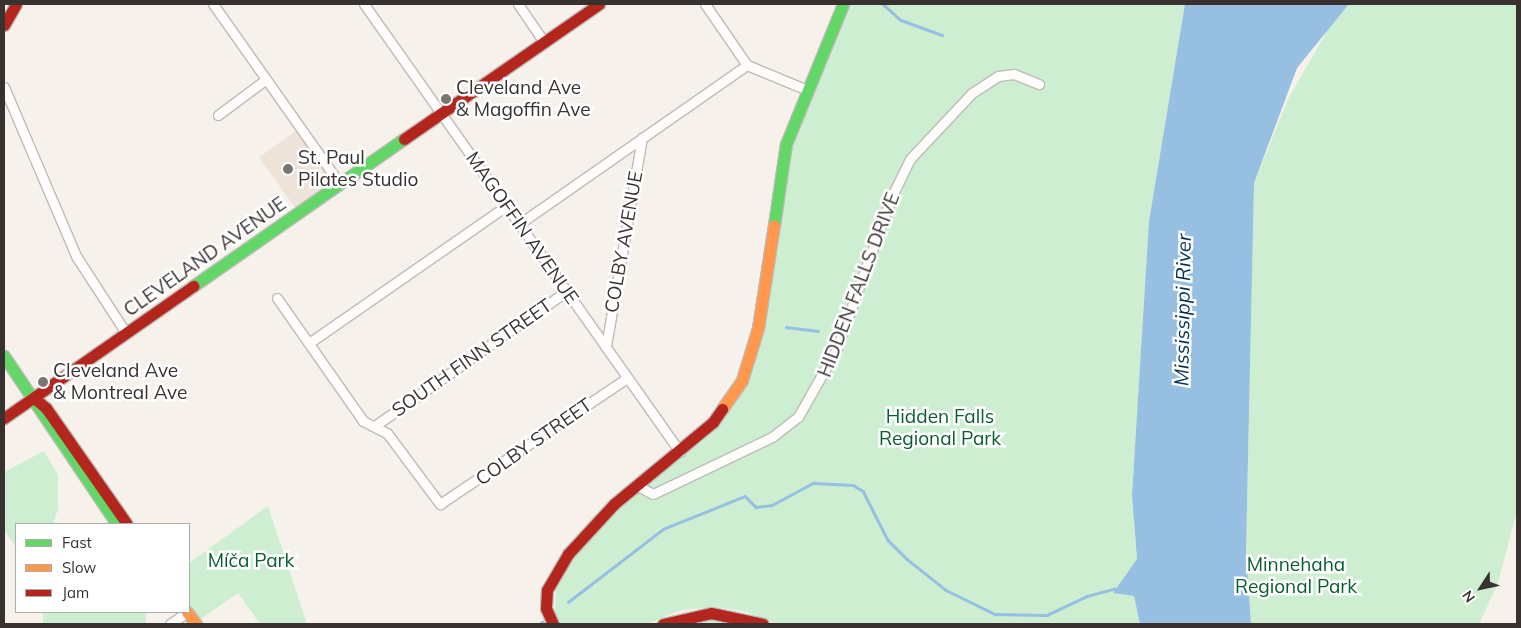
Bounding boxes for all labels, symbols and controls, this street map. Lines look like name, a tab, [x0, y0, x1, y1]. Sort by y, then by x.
place label: Cleveland Ave & Magoffin Ave	[456, 77, 590, 121]
marker: Cleveland Ave & Magoffin Ave	[440, 93, 452, 105]
place label: St. Paul Pilates Studio	[298, 147, 418, 191]
street label: MAGOFFIN AVENUE	[461, 147, 583, 309]
marker: St. Paul Pilates Studio	[282, 163, 294, 175]
street label: COLBY AVENUE	[600, 169, 648, 315]
street label: HIDDEN FALLS DRIVE	[813, 190, 905, 380]
street label: CLEVELAND AVENUE	[120, 192, 290, 322]
water label: Mississippi River	[1169, 234, 1195, 386]
street label: SOUTH FINN STREET	[388, 294, 556, 422]
place label: Cleveland Ave & Montreal Ave	[53, 360, 187, 404]
marker: Cleveland Ave & Montreal Ave	[37, 376, 49, 388]
street label: COLBY STREET	[472, 394, 596, 490]
park label: Hidden Falls Regional Park	[879, 406, 1001, 450]
legend	[15, 523, 190, 613]
text: Fast	[62, 533, 92, 552]
park label: Míča Park	[208, 550, 294, 572]
park label: Minnehaha Regional Park	[1235, 554, 1357, 598]
text: Slow	[62, 558, 96, 577]
north arrow	[1456, 563, 1506, 613]
text: Jam	[62, 583, 89, 602]
text: N	[1458, 587, 1479, 606]

